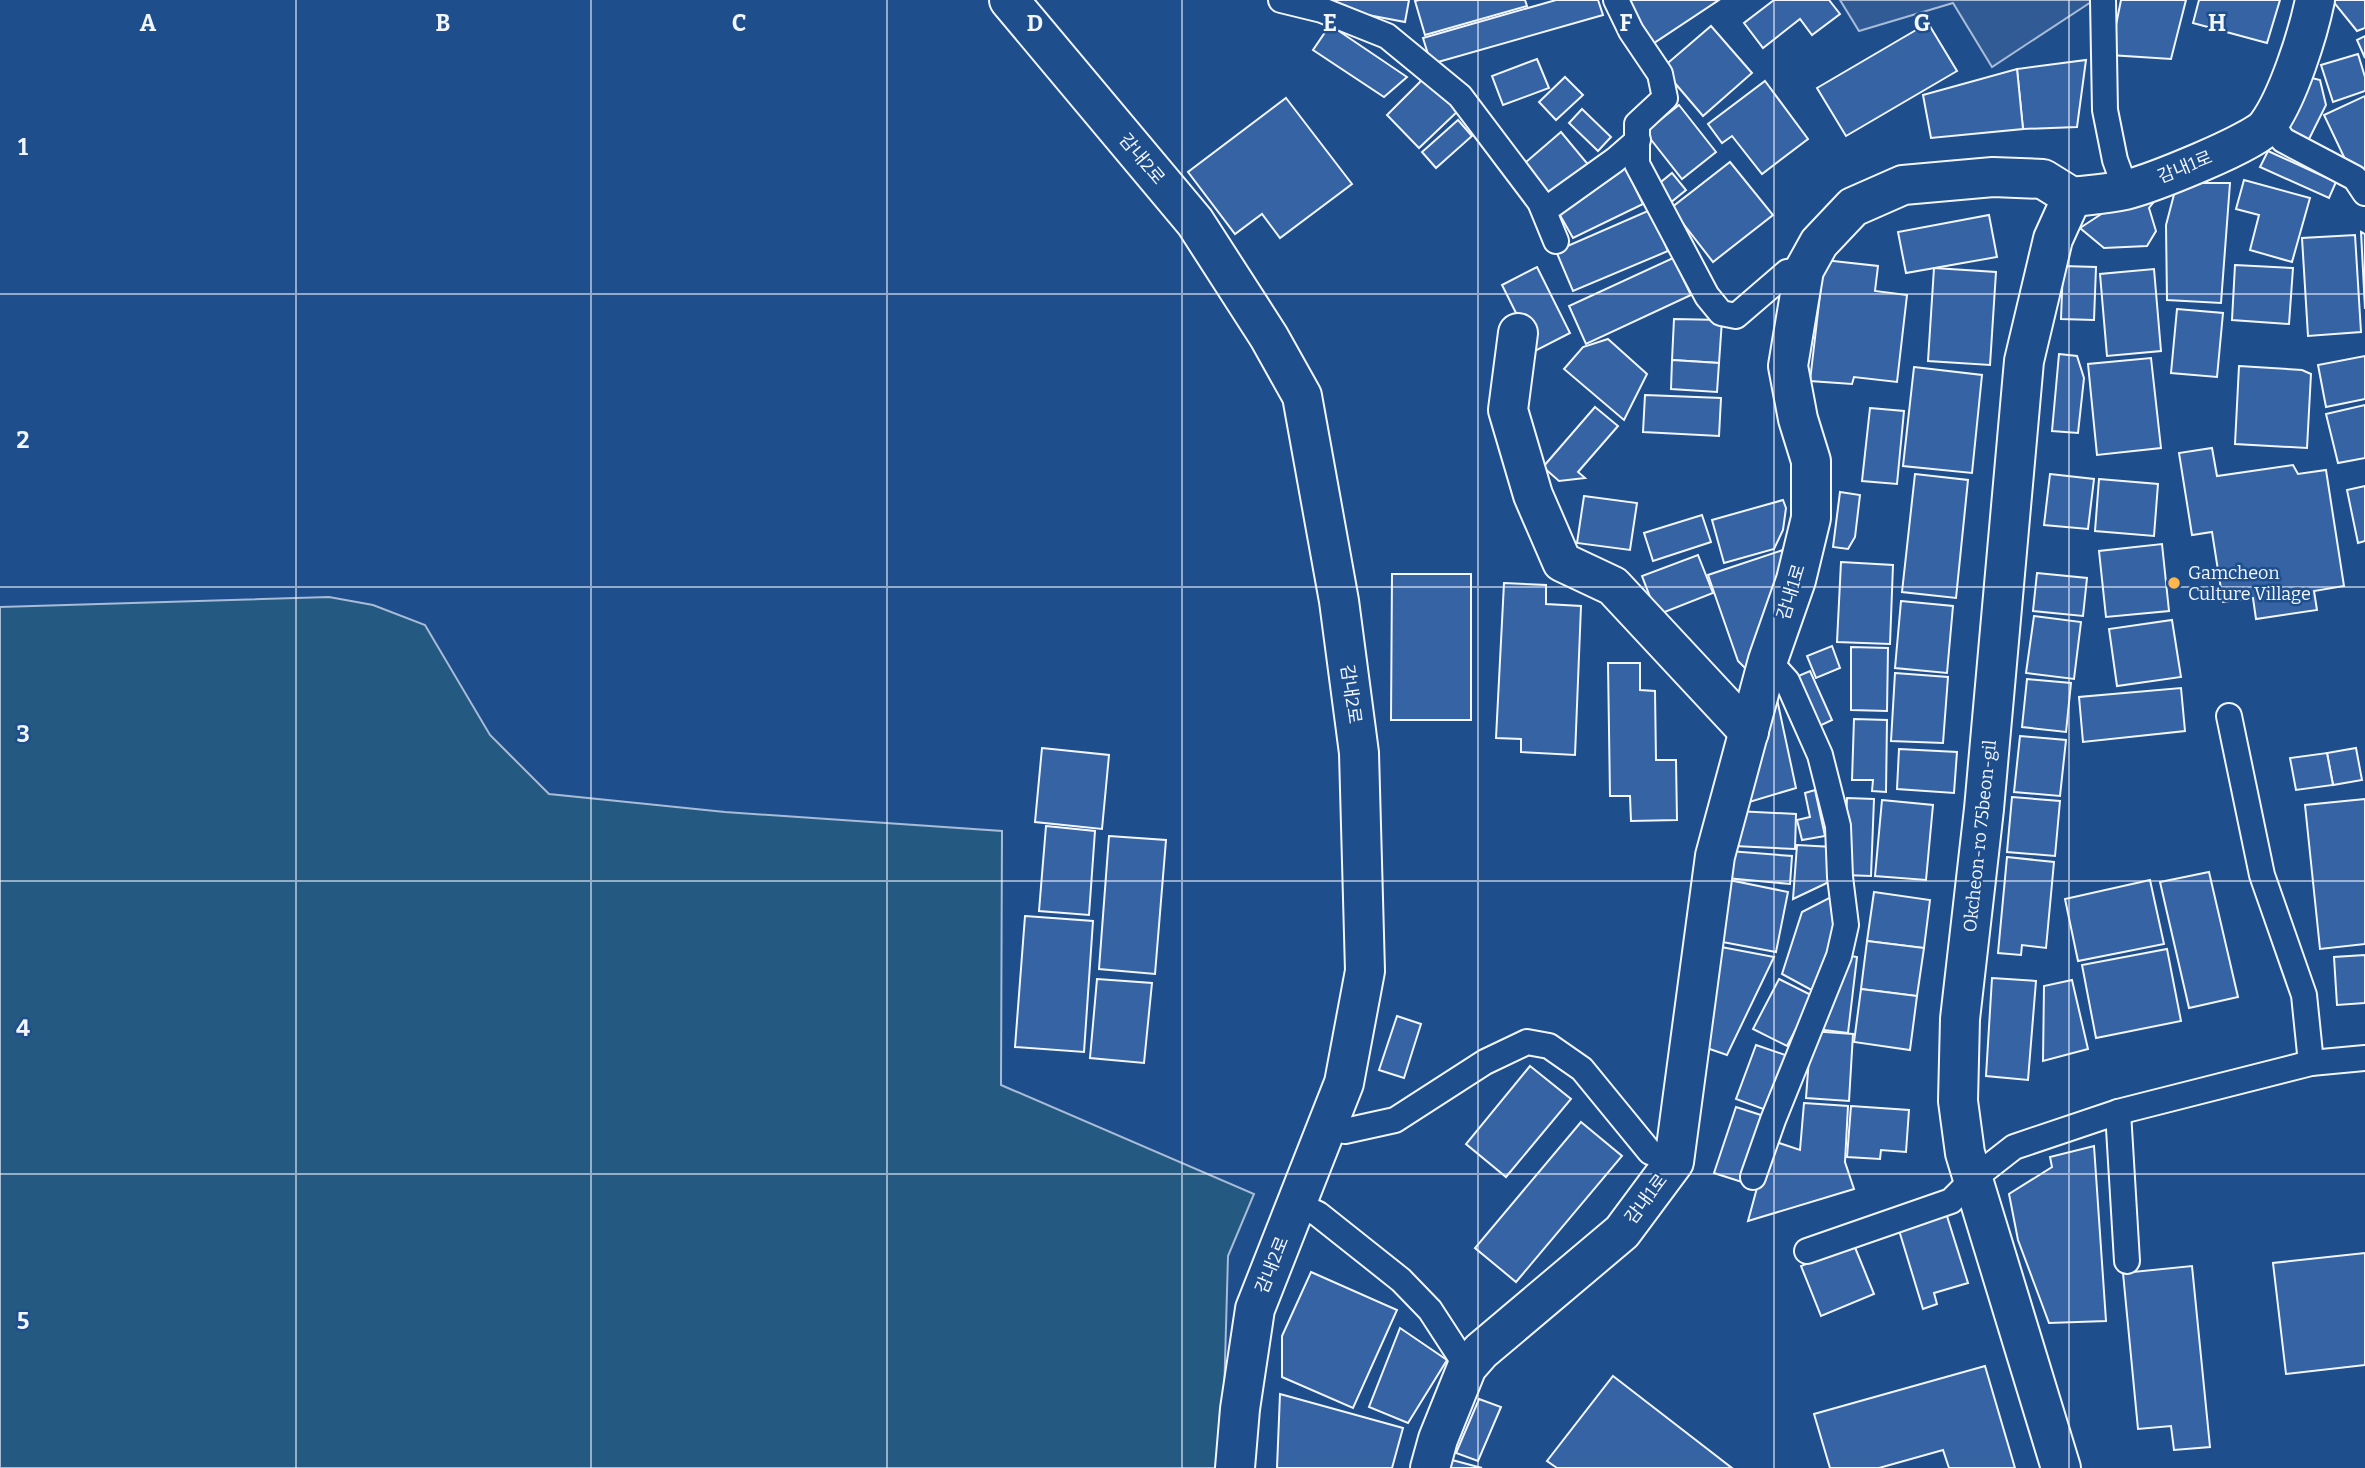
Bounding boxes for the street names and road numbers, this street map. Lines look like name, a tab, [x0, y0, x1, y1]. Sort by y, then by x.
street label: 감내2로	[1114, 129, 1170, 189]
street label: 감내1로	[2154, 146, 2216, 188]
street label: 감내1로	[1772, 562, 1810, 622]
street label: 감내2로	[1336, 663, 1366, 725]
street label: Okcheon-ro 75beon-gil	[1959, 739, 2001, 933]
street label: 감내1로	[1620, 1170, 1672, 1228]
street label: 감내2로	[1251, 1233, 1293, 1297]

